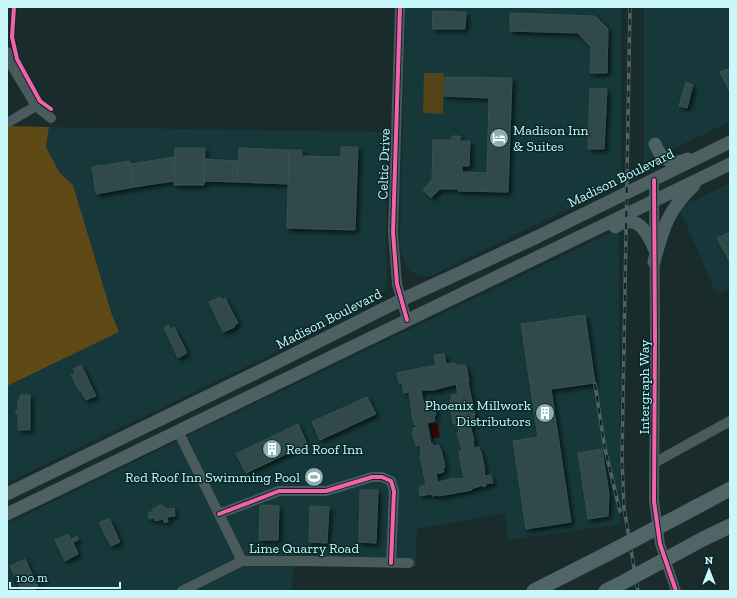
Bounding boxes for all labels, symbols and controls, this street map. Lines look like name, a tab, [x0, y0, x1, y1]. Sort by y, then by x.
place label: Madison Inn & Suites	[513, 122, 589, 155]
hotel icon: Madison Inn & Suites	[488, 127, 510, 149]
street label: Celtic Drive	[374, 128, 394, 200]
street label: Madison Boulevard	[565, 145, 677, 211]
street label: Madison Boulevard	[273, 285, 385, 353]
street label: Intergraph Way	[636, 339, 653, 434]
place label: Phoenix Millwork Distributors	[425, 397, 532, 430]
building icon: Phoenix Millwork Distributors	[534, 402, 556, 424]
building icon: Red Roof Inn	[261, 438, 283, 460]
place label: Red Roof Inn	[286, 441, 363, 458]
sports icon: Red Roof Inn Swimming Pool	[303, 466, 325, 488]
place label: Red Roof Inn Swimming Pool	[125, 469, 300, 486]
street label: Lime Quarry Road	[249, 540, 359, 557]
north arrow	[689, 550, 729, 590]
text: N	[705, 554, 714, 567]
scale bar	[10, 564, 120, 590]
text: 100 m	[16, 571, 48, 585]

